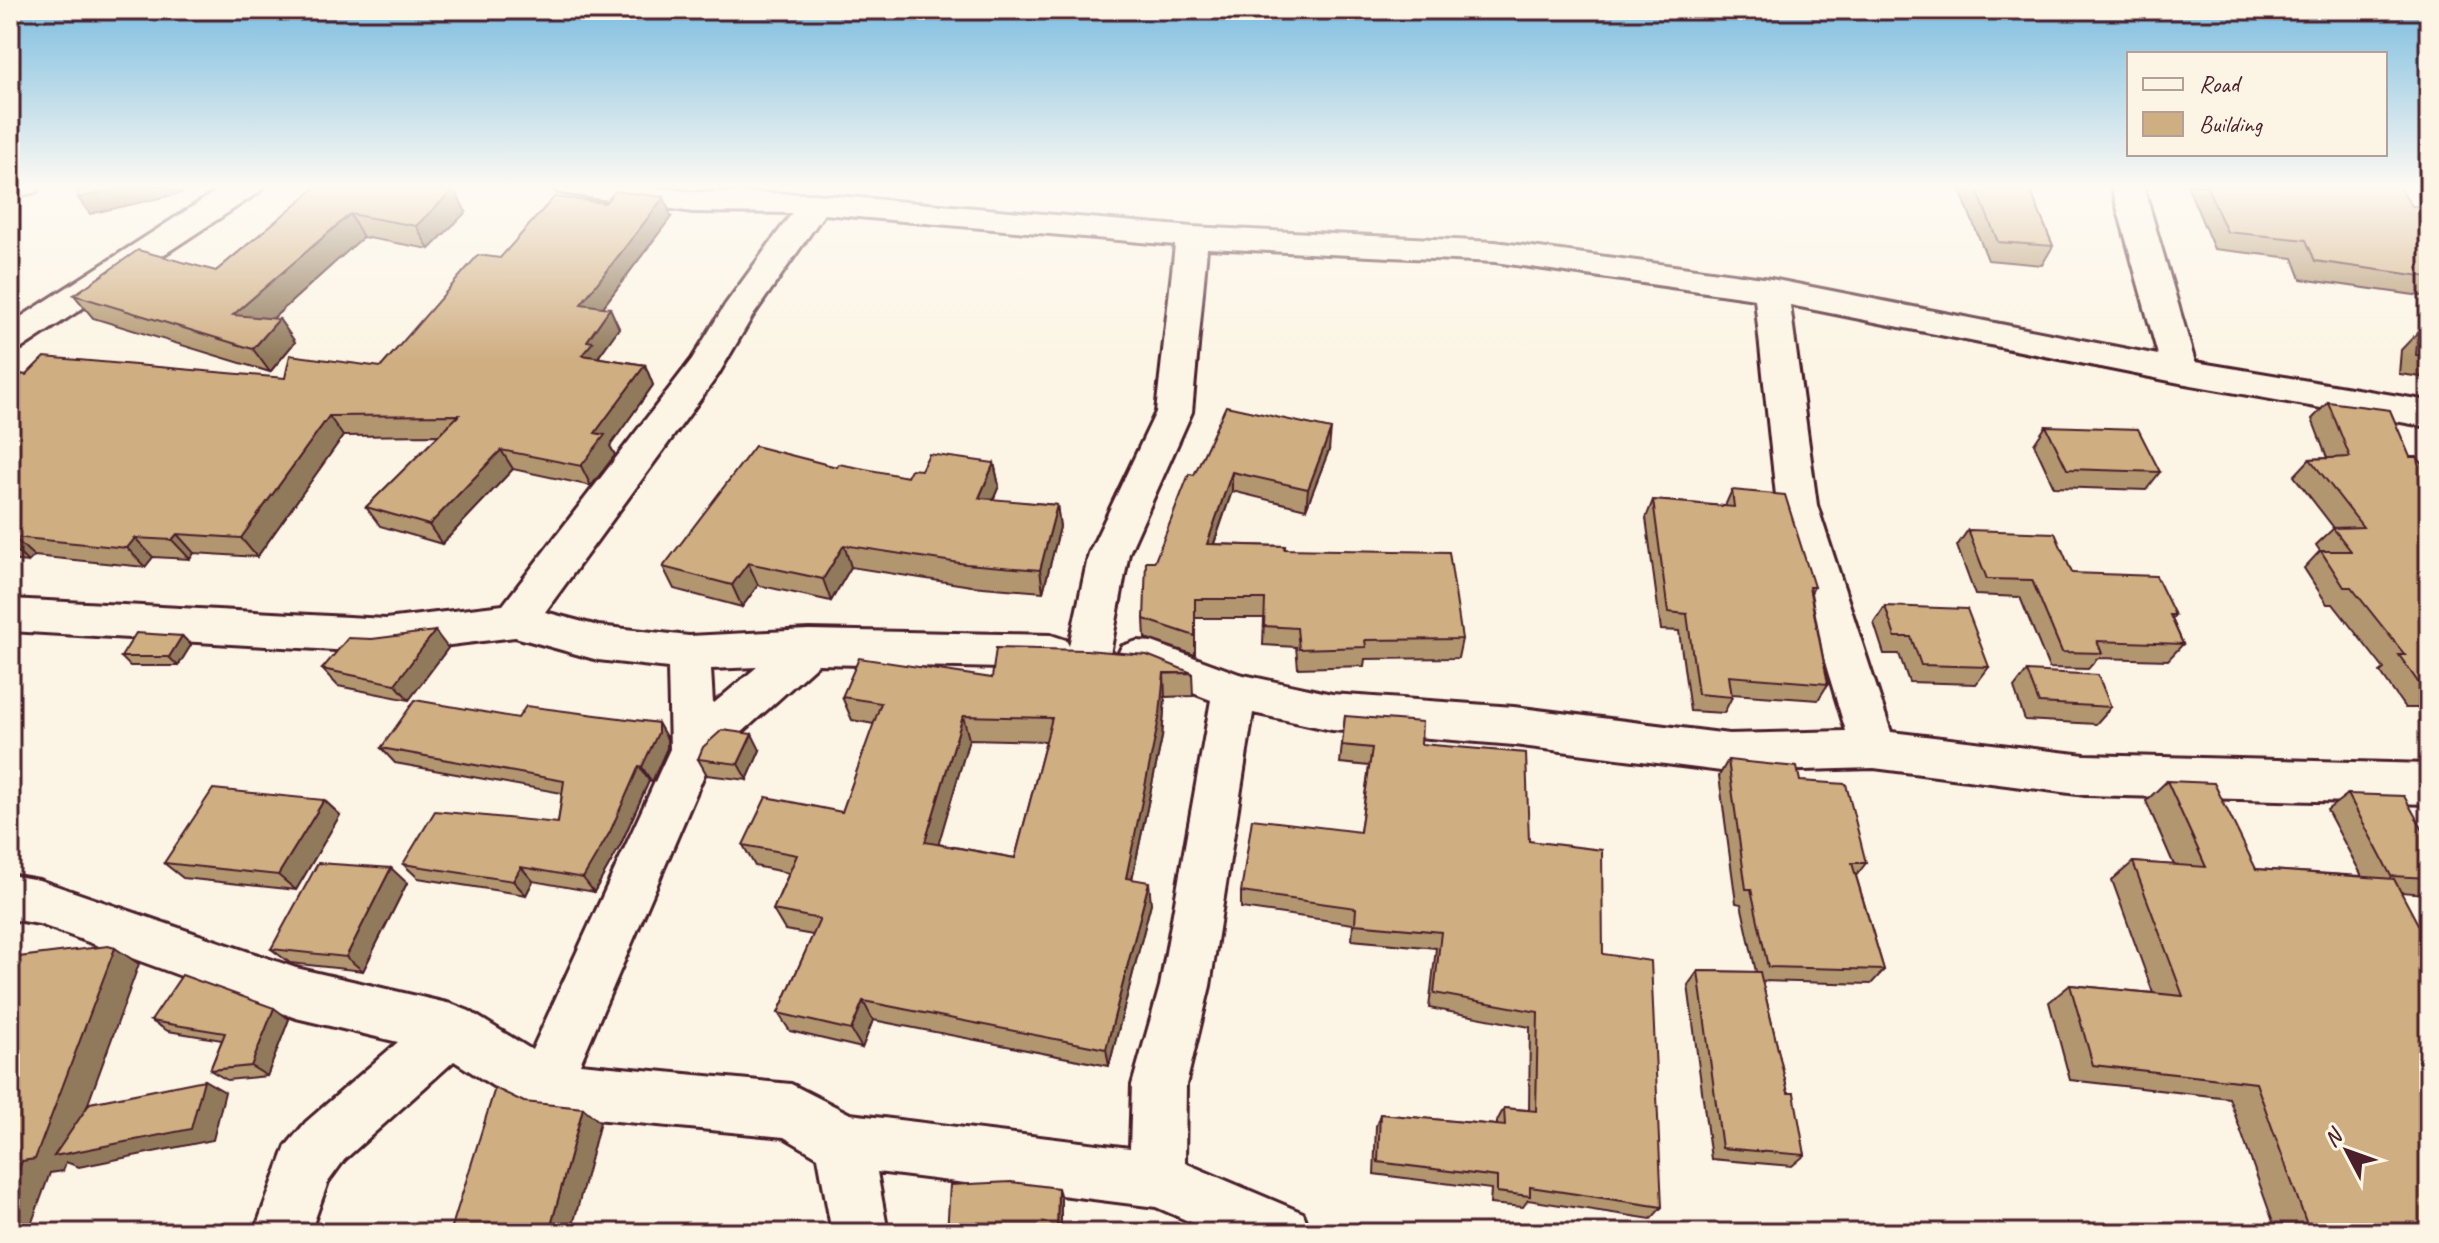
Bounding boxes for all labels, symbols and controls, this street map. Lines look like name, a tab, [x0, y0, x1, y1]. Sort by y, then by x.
legend	[2127, 52, 2387, 156]
text: Road	[2199, 69, 2243, 99]
text: Building	[2199, 109, 2264, 139]
north arrow	[2307, 1111, 2387, 1191]
text: N	[2318, 1122, 2350, 1153]

